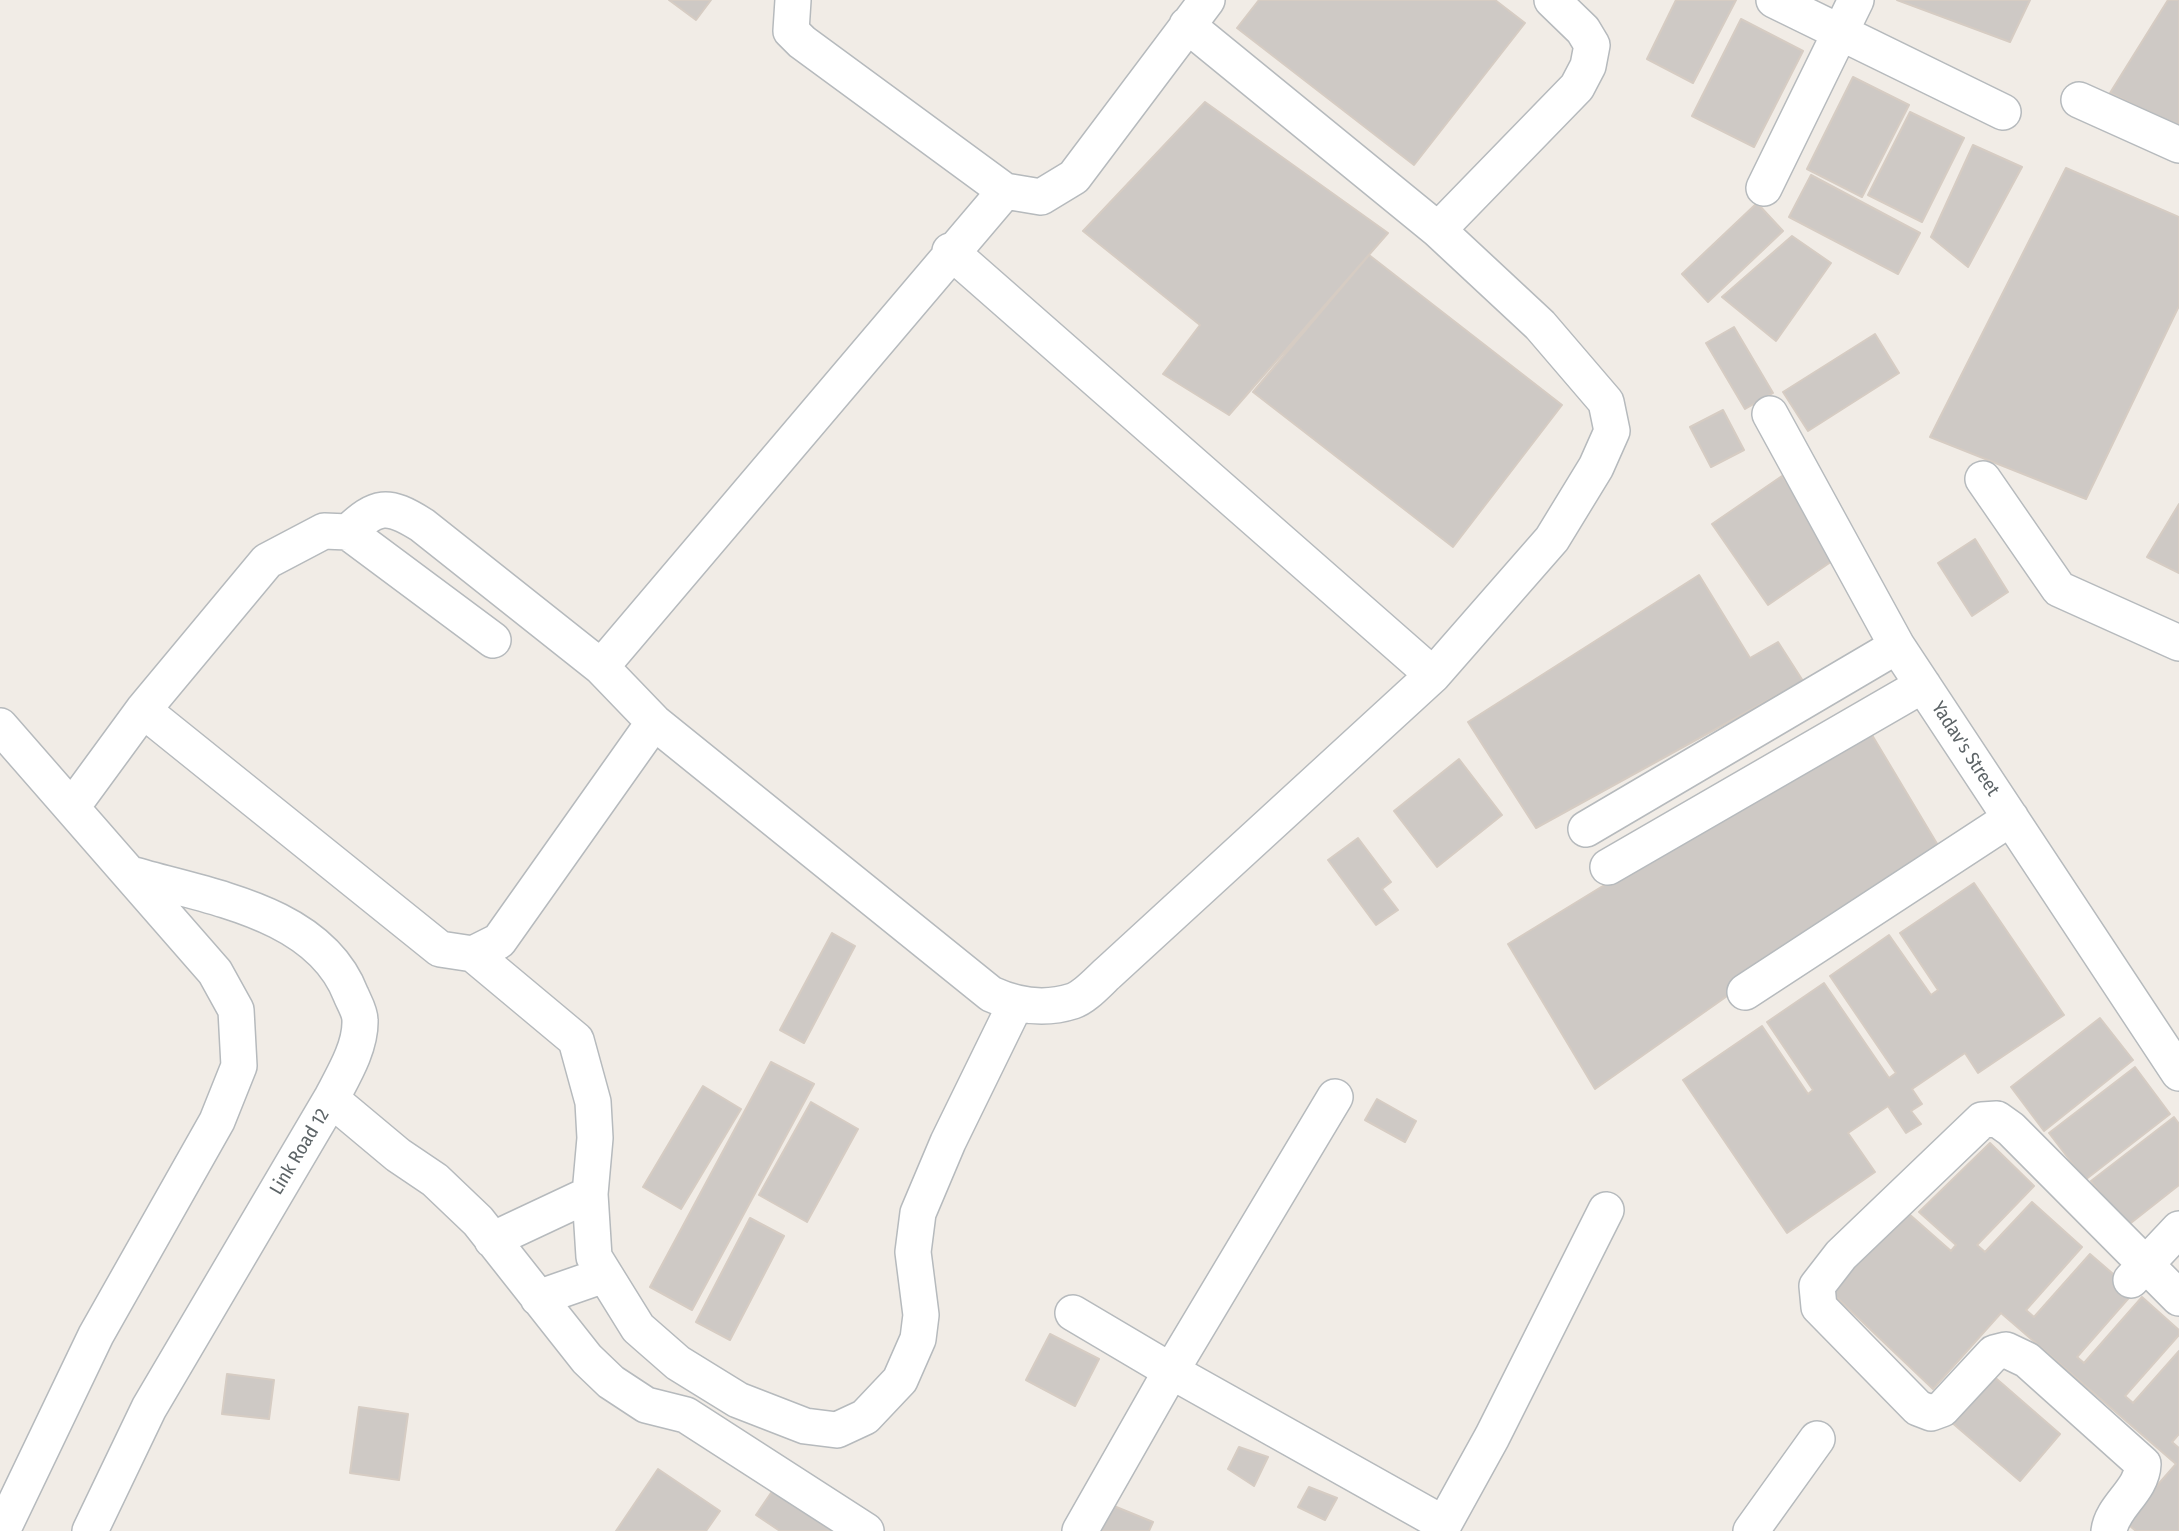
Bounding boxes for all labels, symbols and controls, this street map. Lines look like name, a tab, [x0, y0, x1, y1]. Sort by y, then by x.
street label: Yadav's Street	[1926, 698, 2004, 800]
street label: Link Road 12	[265, 1105, 335, 1199]

